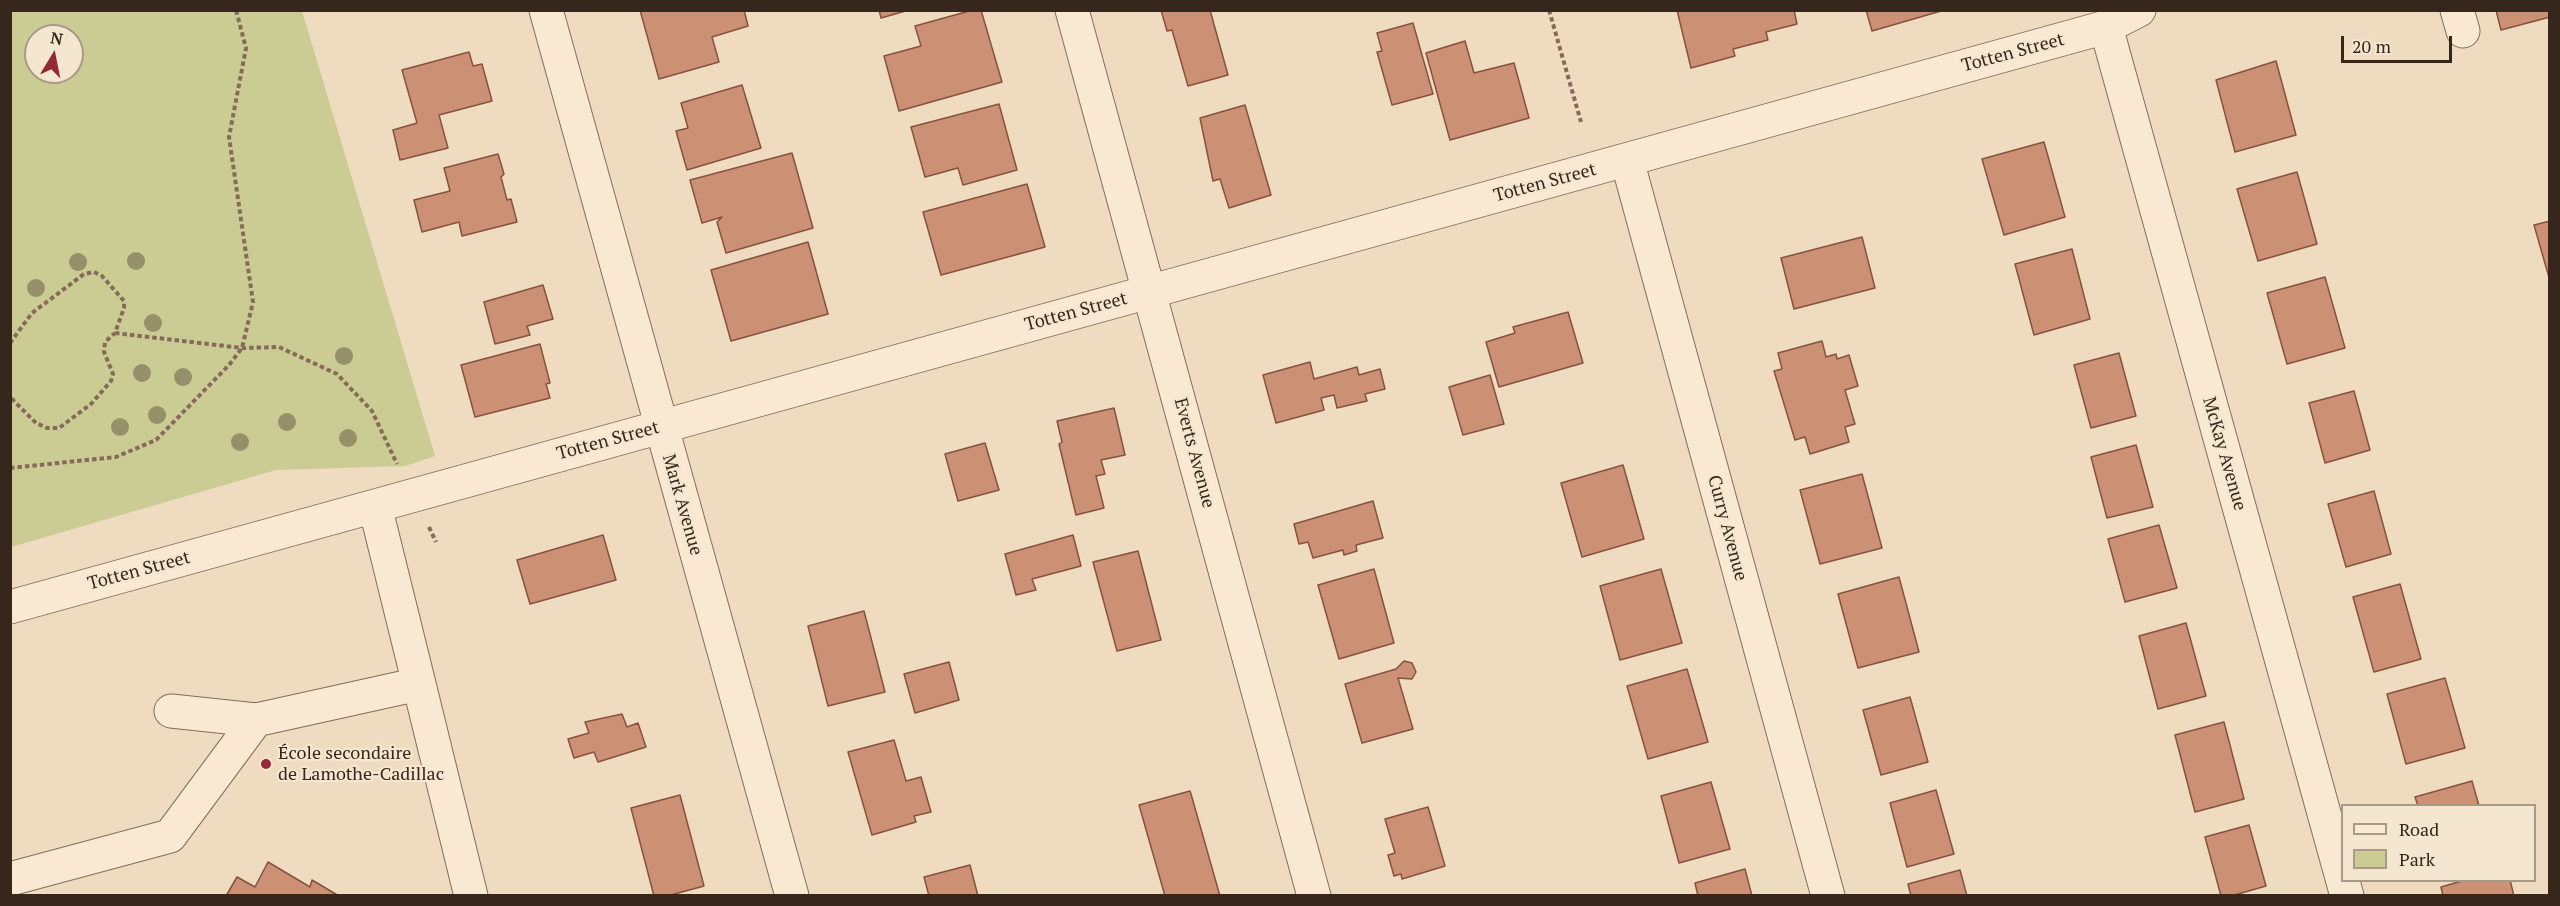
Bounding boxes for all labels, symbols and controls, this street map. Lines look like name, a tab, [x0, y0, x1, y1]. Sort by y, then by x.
north arrow	[24, 24, 84, 84]
scale bar	[2344, 24, 2455, 62]
text: N	[49, 26, 65, 50]
street label: Totten Street	[1959, 29, 2067, 77]
text: 20 m	[2352, 34, 2391, 58]
street label: Totten Street	[1491, 159, 1599, 207]
street label: Totten Street	[1022, 288, 1130, 336]
street label: McKay Avenue	[2197, 395, 2251, 513]
street label: Everts Avenue	[1169, 396, 1219, 510]
street label: Totten Street	[554, 417, 662, 465]
street label: Mark Avenue	[657, 452, 707, 558]
street label: Curry Avenue	[1703, 473, 1751, 583]
street label: Totten Street	[85, 547, 193, 595]
place label: École secondaire de Lamothe-Cadillac	[278, 743, 444, 786]
marker: École secondaire de Lamothe-Cadillac	[259, 757, 273, 771]
legend	[2341, 804, 2536, 882]
text: Road	[2399, 817, 2439, 841]
text: Park	[2399, 847, 2435, 871]

